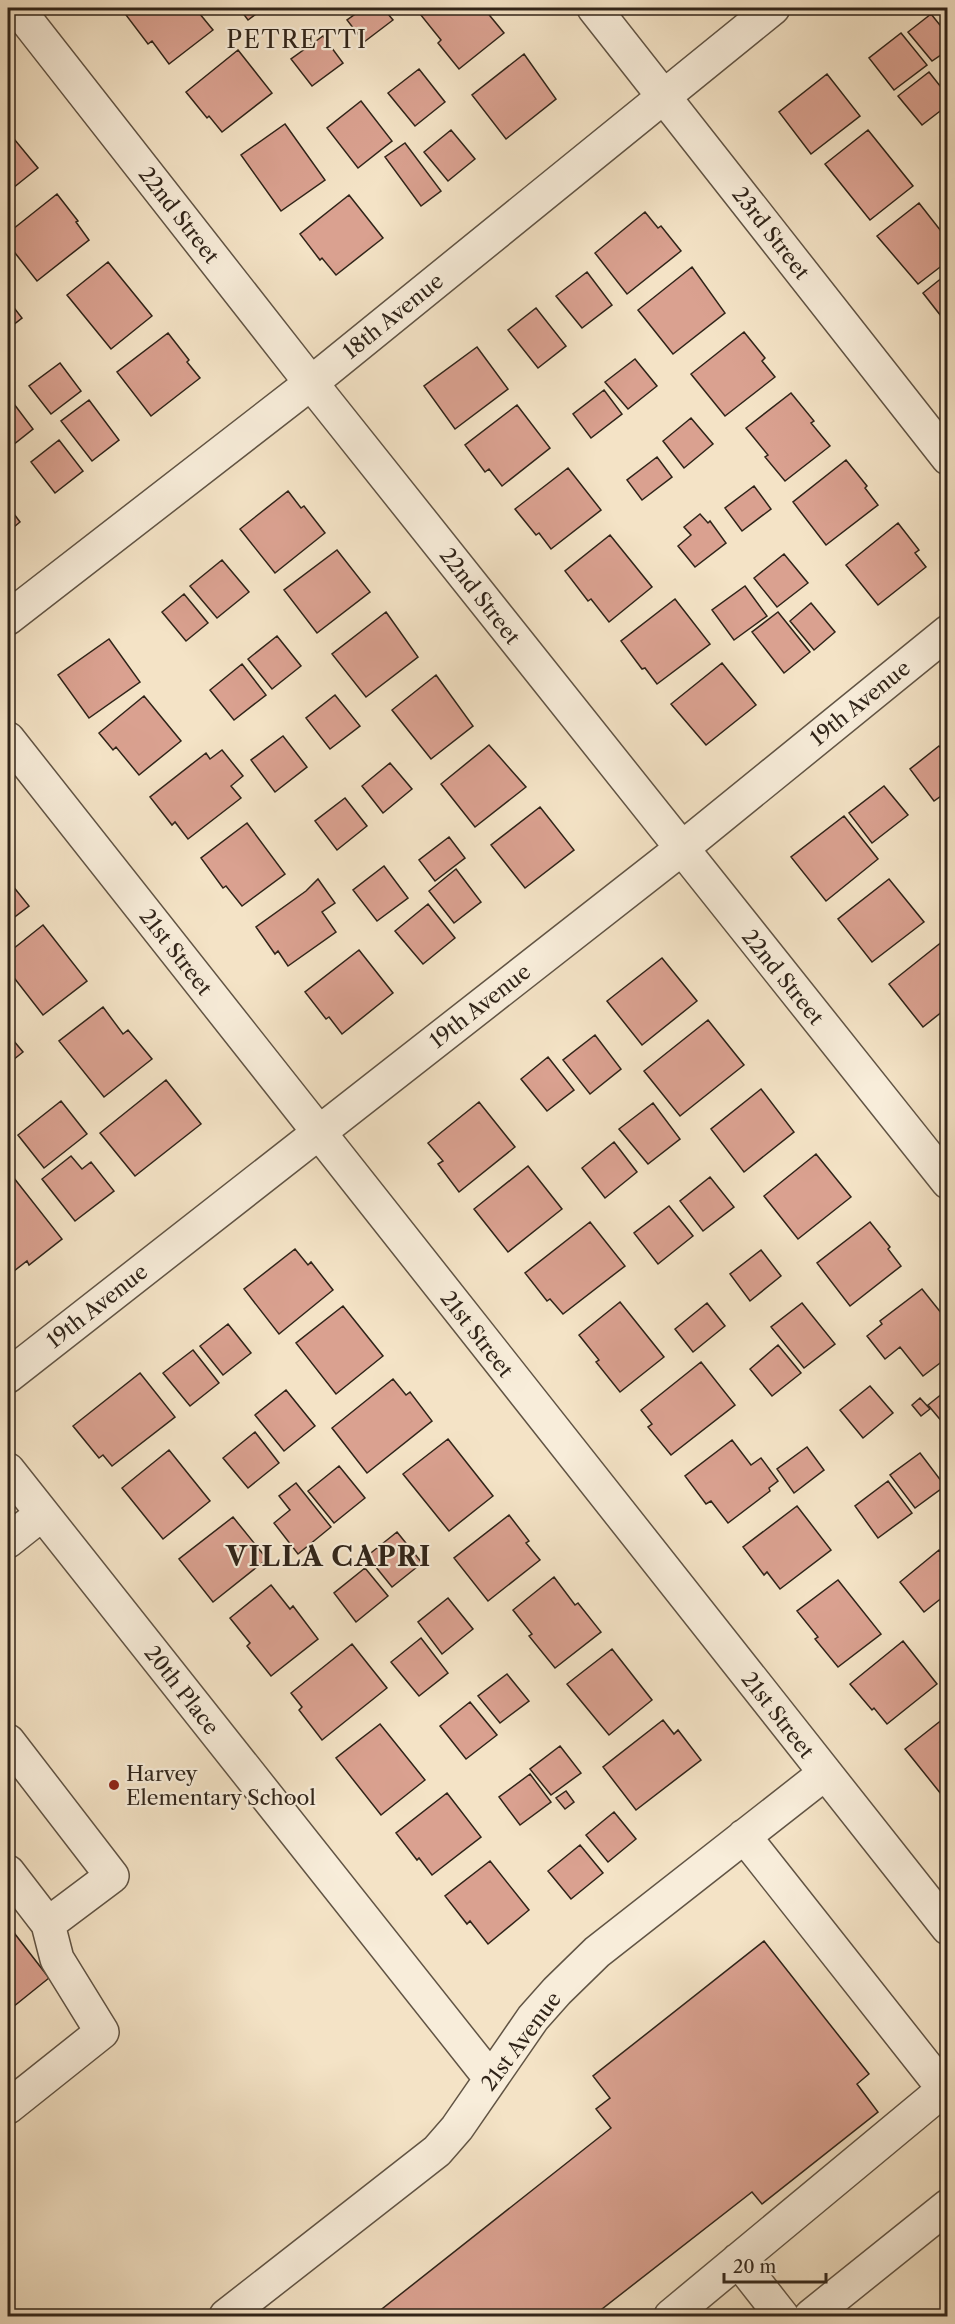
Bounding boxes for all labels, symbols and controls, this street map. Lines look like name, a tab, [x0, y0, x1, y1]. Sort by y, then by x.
district label: PETRETTI	[226, 25, 368, 54]
street label: 22nd Street	[134, 162, 225, 269]
street label: 23rd Street	[727, 182, 815, 285]
street label: 18th Avenue	[338, 268, 448, 364]
street label: 22nd Street	[435, 543, 526, 650]
street label: 19th Avenue	[805, 655, 915, 751]
street label: 21st Street	[135, 904, 218, 1001]
street label: 22nd Street	[737, 924, 829, 1030]
street label: 19th Avenue	[425, 959, 535, 1053]
street label: 19th Avenue	[42, 1259, 152, 1353]
street label: 21st Street	[436, 1286, 519, 1383]
district label: VILLA CAPRI	[225, 1540, 432, 1573]
street label: 20th Place	[140, 1641, 224, 1739]
street label: 21st Street	[737, 1667, 820, 1764]
place label: Harvey Elementary School	[126, 1761, 316, 1810]
marker: Harvey Elementary School	[107, 1778, 121, 1792]
street label: 21st Avenue	[476, 1987, 566, 2095]
scale bar	[724, 2246, 826, 2284]
text: 20 m	[733, 2256, 777, 2278]

